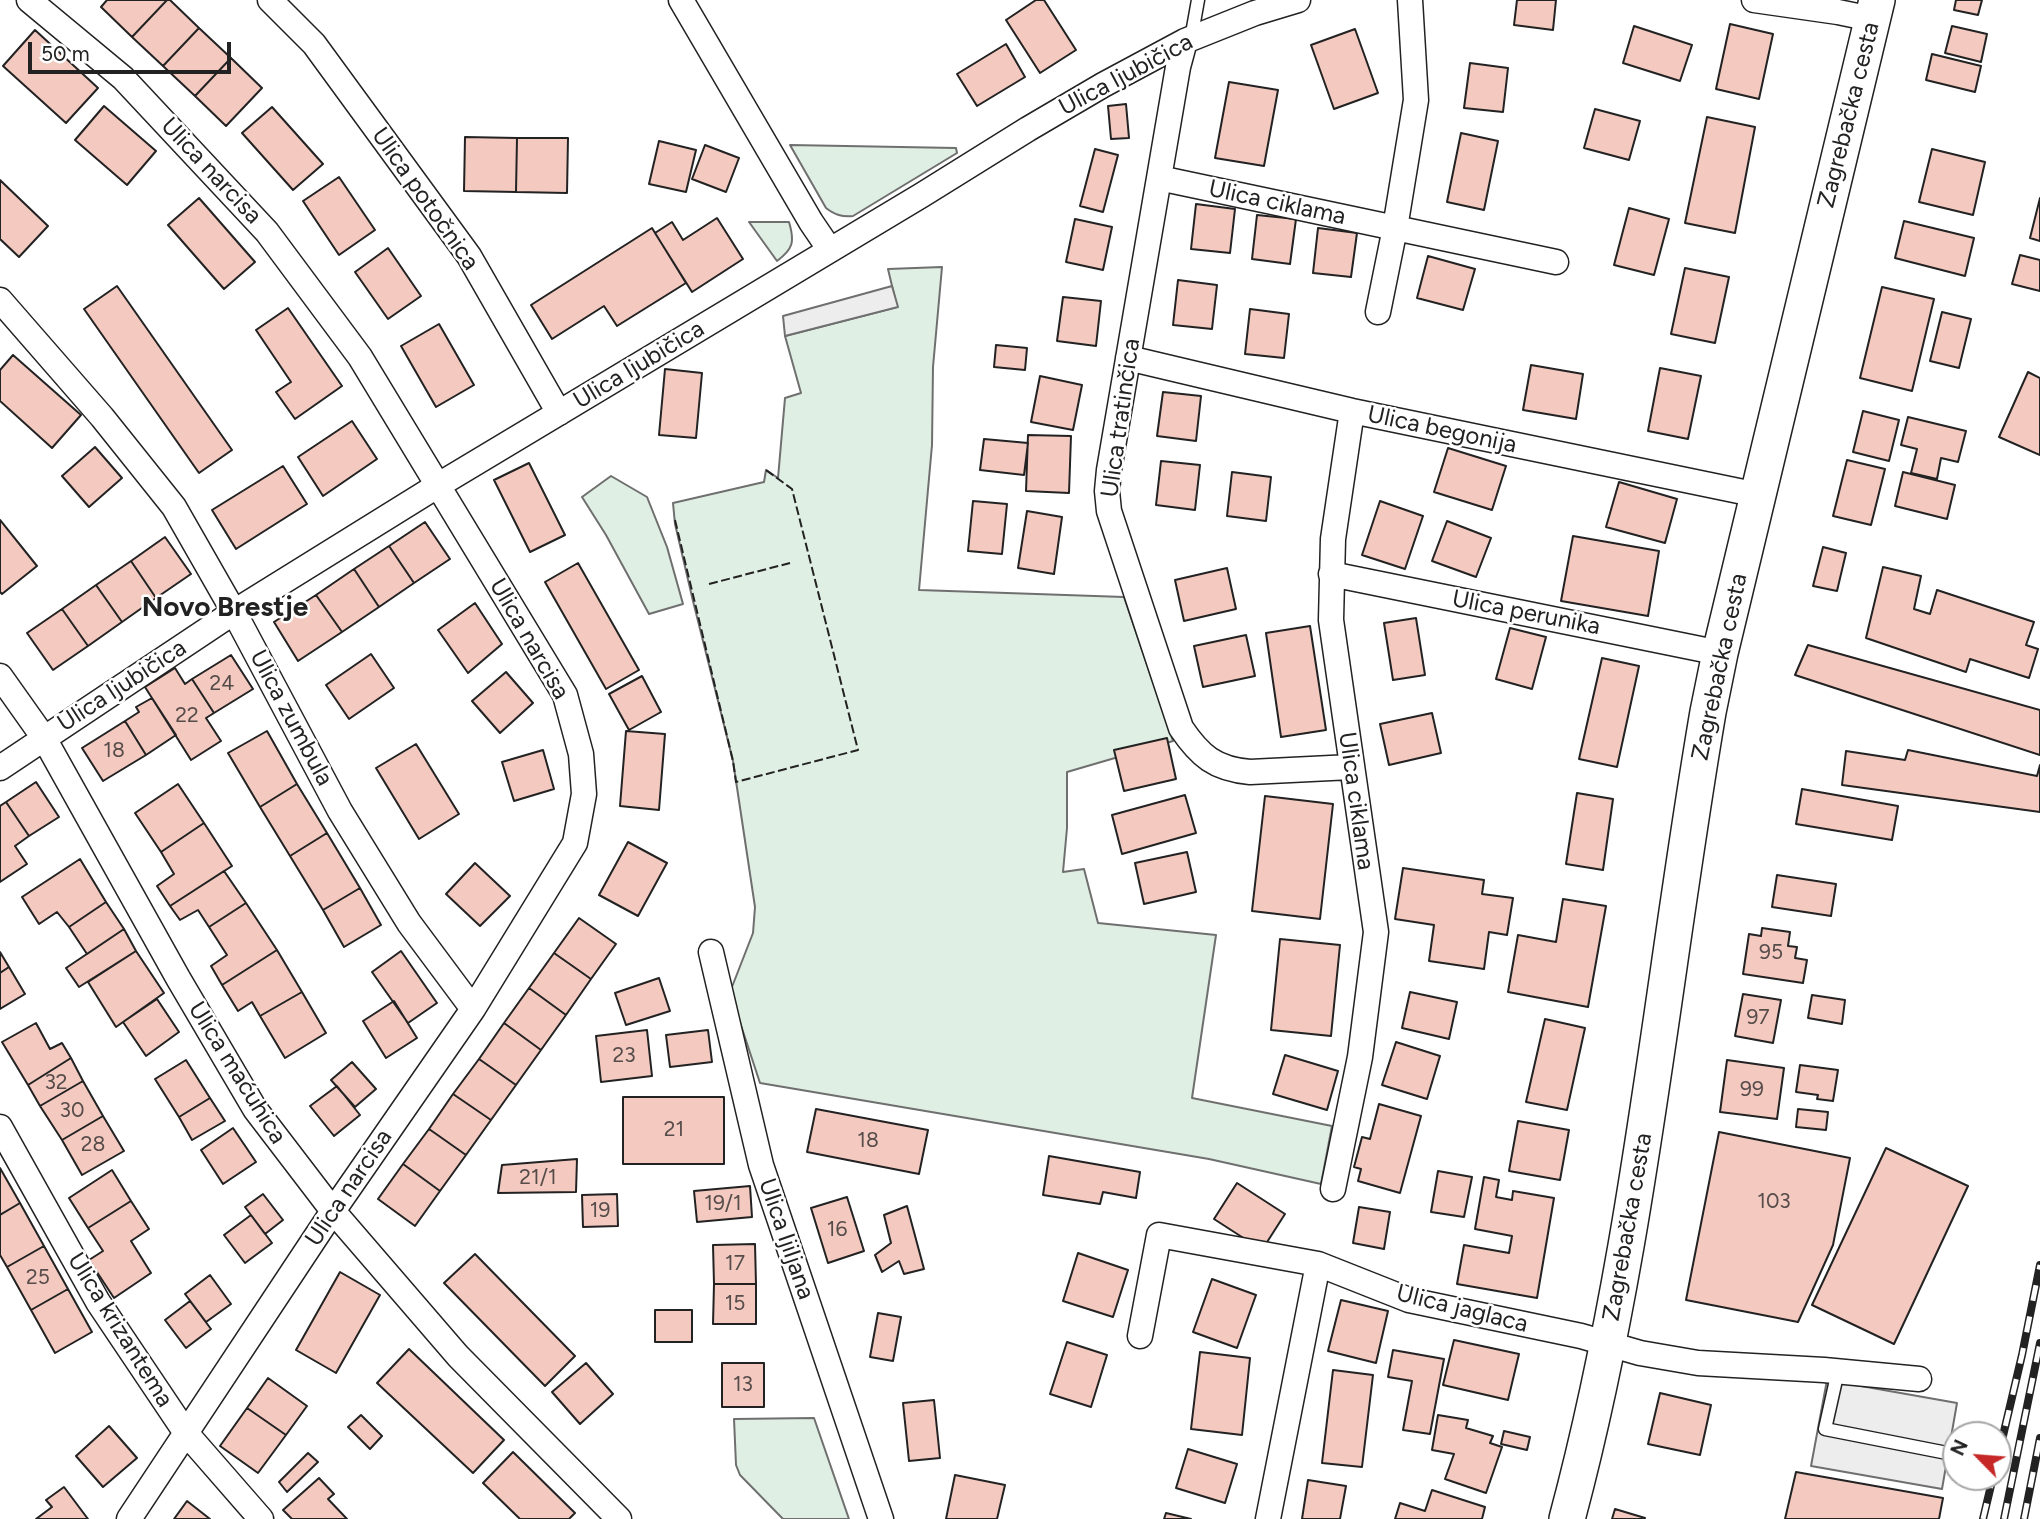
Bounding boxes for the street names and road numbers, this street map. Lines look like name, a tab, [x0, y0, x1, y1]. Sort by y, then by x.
street label: Zagrebačka cesta	[1812, 19, 1886, 211]
street label: Ulica ljubičica	[1054, 28, 1198, 122]
street label: Ulica narcisa	[155, 112, 267, 230]
street label: Ulica potočnica	[365, 122, 485, 276]
street label: Ulica ciklama	[1206, 174, 1348, 232]
street label: Ulica ljubičica	[568, 315, 710, 415]
street label: Ulica tratinčica	[1096, 337, 1146, 499]
street label: Ulica begonija	[1365, 400, 1519, 460]
street label: Zagrebačka cesta	[1686, 571, 1754, 763]
street label: Ulica narcisa	[483, 573, 575, 705]
street label: Ulica perunika	[1449, 585, 1603, 641]
street label: Ulica ljubičica	[52, 634, 192, 738]
street label: Ulica zumbula	[243, 645, 339, 791]
street label: Ulica ciklama	[1332, 730, 1380, 872]
street label: Ulica maćuhica	[182, 997, 292, 1149]
street label: Ulica narcisa	[299, 1124, 399, 1252]
street label: Zagrebačka cesta	[1597, 1131, 1659, 1323]
street label: Ulica ljiljana	[752, 1175, 820, 1303]
street label: Ulica krizantema	[61, 1248, 179, 1412]
street label: Ulica jaglaca	[1393, 1279, 1531, 1339]

